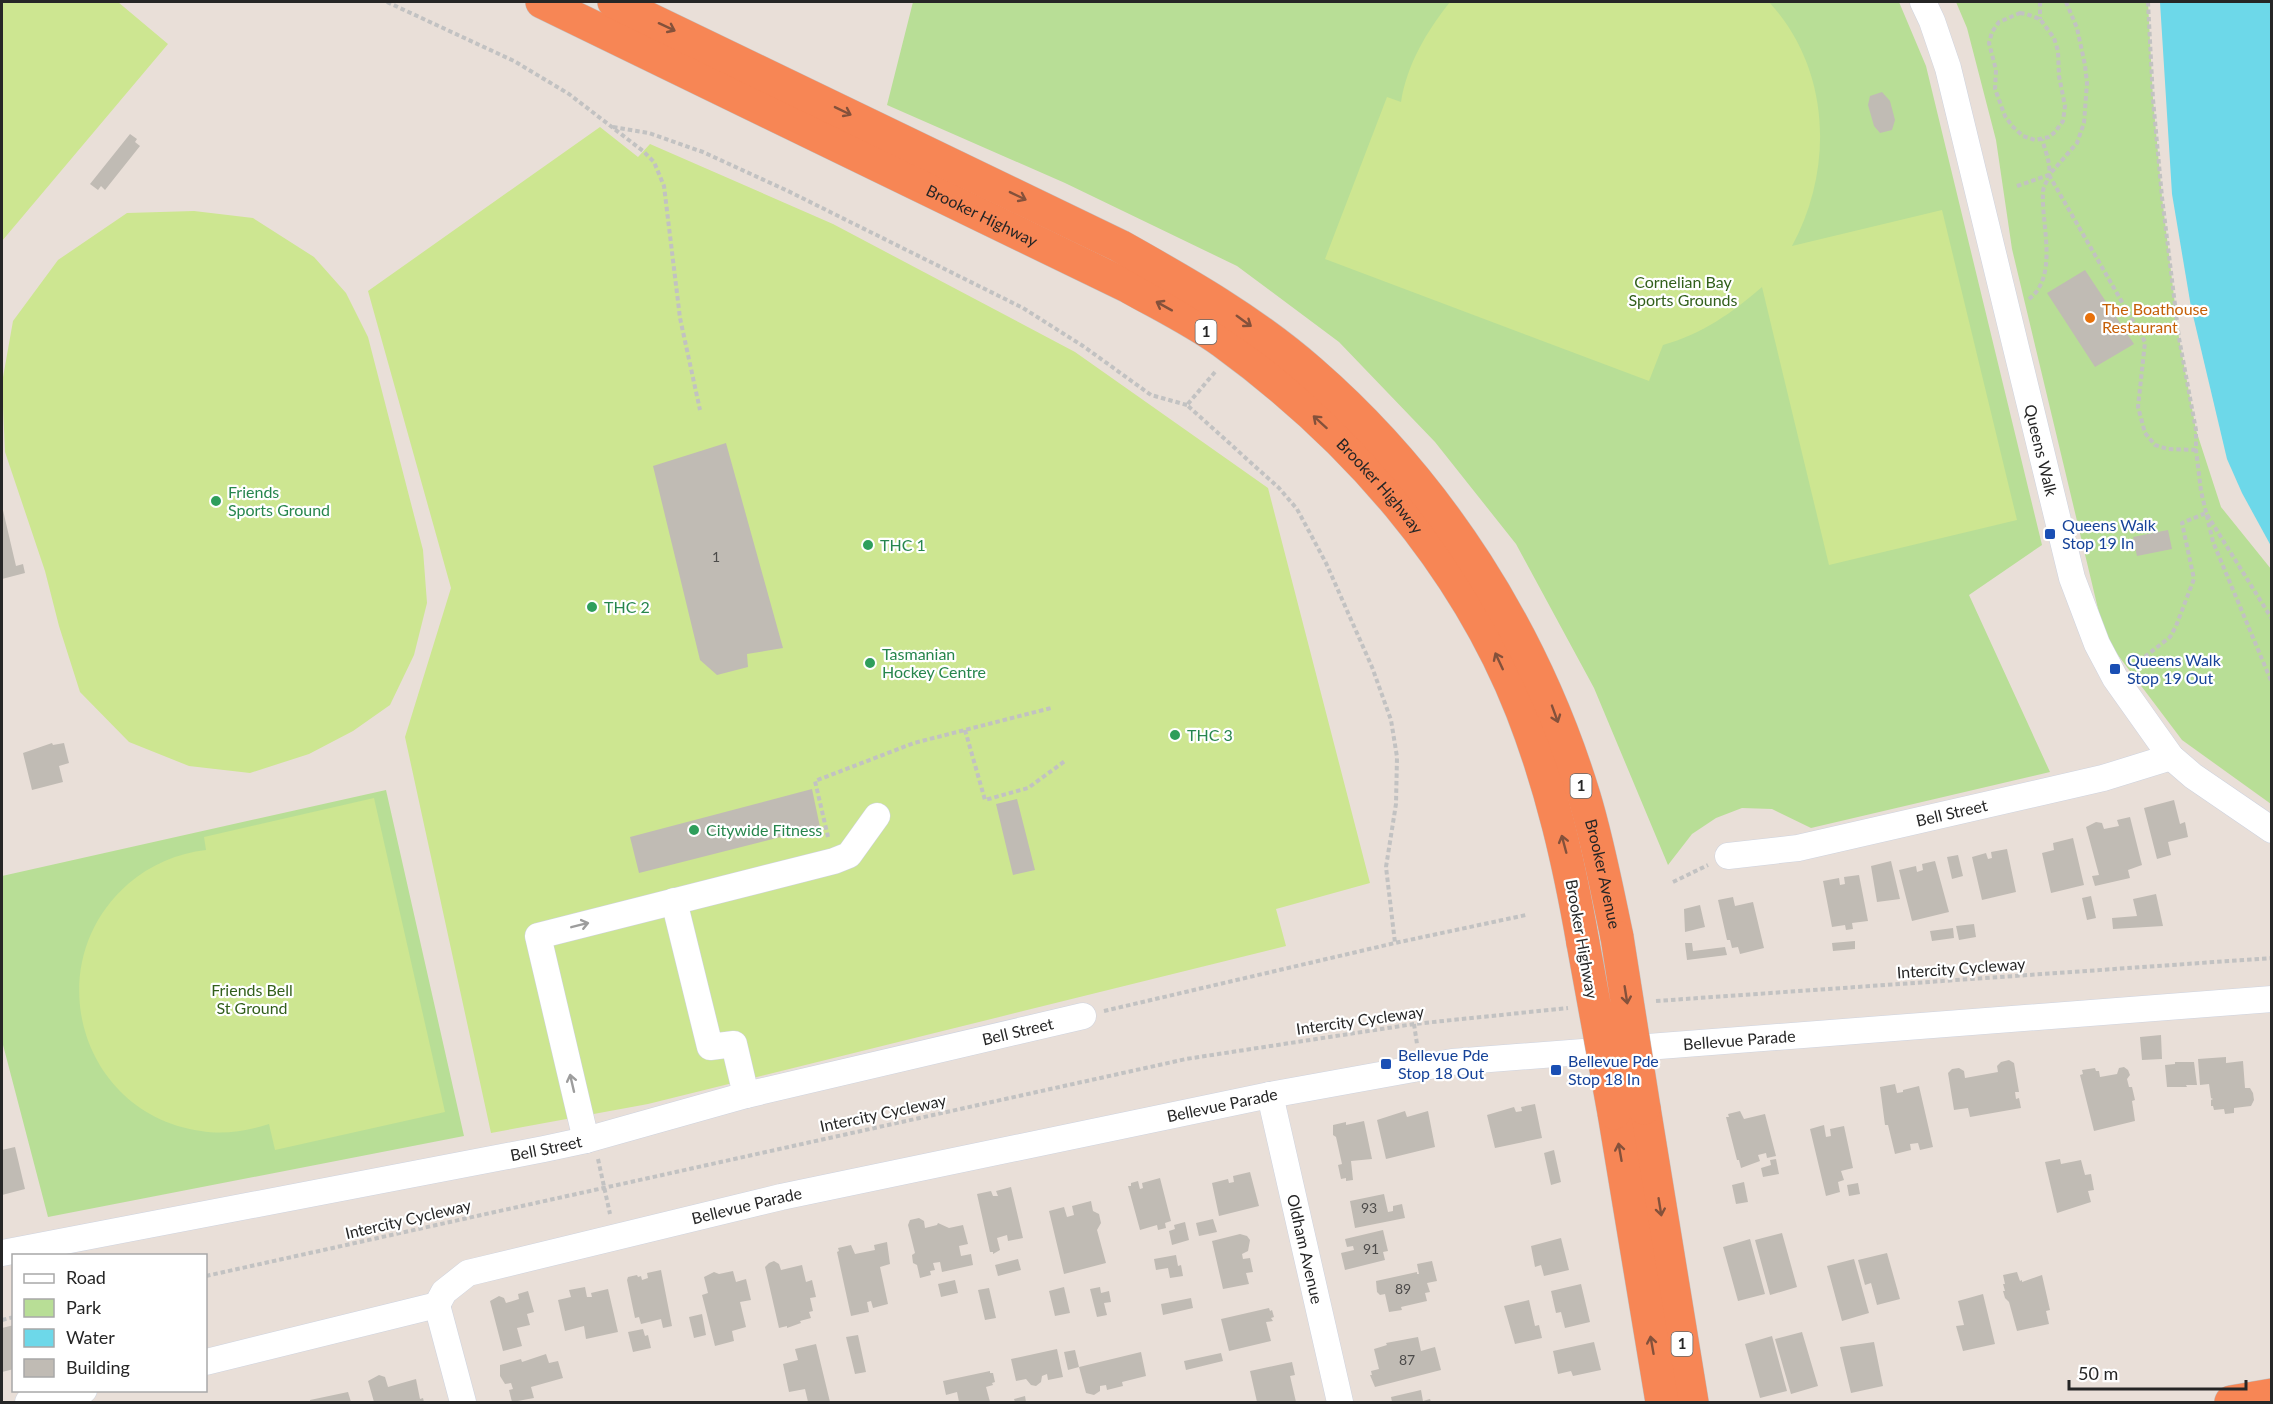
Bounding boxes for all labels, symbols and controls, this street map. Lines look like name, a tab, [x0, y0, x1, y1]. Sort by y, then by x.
one-way arrow	[657, 21, 675, 33]
one-way arrow	[833, 106, 851, 117]
street label: Brooker Highway	[923, 180, 1041, 250]
one-way arrow	[1009, 191, 1027, 203]
park label: Cornelian Bay Sports Grounds	[1629, 272, 1738, 309]
place label: The Boathouse Restaurant	[2102, 299, 2208, 336]
one-way arrow	[1156, 300, 1173, 312]
marker: The Boathouse Restaurant	[2083, 311, 2097, 325]
one-way arrow	[1235, 315, 1251, 327]
road number: 1	[1196, 320, 1216, 344]
street label: Queens Walk	[2021, 402, 2062, 499]
one-way arrow	[1313, 415, 1328, 429]
street label: Brooker Highway	[1333, 434, 1428, 538]
place label: Friends Sports Ground	[228, 482, 330, 519]
marker: Friends Sports Ground	[209, 494, 223, 508]
place label: Queens Walk Stop 19 In	[2062, 515, 2157, 552]
marker: Queens Walk Stop 19 In	[2043, 527, 2057, 541]
place label: THC 1	[880, 535, 926, 554]
marker: THC 1	[861, 538, 875, 552]
house number: 1	[712, 548, 720, 565]
place label: THC 2	[604, 597, 650, 616]
marker: THC 2	[585, 600, 599, 614]
place label: Tasmanian Hockey Centre	[882, 644, 986, 681]
place label: Queens Walk Stop 19 Out	[2127, 650, 2222, 687]
one-way arrow	[1492, 653, 1504, 671]
marker: Tasmanian Hockey Centre	[863, 656, 877, 670]
marker: Queens Walk Stop 19 Out	[2108, 662, 2122, 676]
one-way arrow	[1550, 705, 1561, 723]
place label: THC 3	[1187, 725, 1233, 744]
marker: THC 3	[1168, 728, 1182, 742]
road number: 1	[1570, 774, 1592, 798]
street label: Bell Street	[1914, 795, 1989, 830]
street label: Brooker Avenue	[1582, 817, 1625, 930]
place label: Citywide Fitness	[706, 820, 822, 839]
marker: Citywide Fitness	[687, 823, 701, 837]
one-way arrow	[1558, 835, 1570, 854]
street label: Brooker Highway	[1563, 878, 1602, 1001]
one-way arrow	[570, 919, 589, 930]
street label: Intercity Cycleway	[1896, 953, 2027, 981]
park label: Friends Bell St Ground	[211, 980, 293, 1017]
one-way arrow	[1621, 985, 1632, 1005]
street label: Intercity Cycleway	[1295, 1001, 1426, 1038]
street label: Bell Street	[980, 1013, 1055, 1048]
street label: Bellevue Parade	[1682, 1026, 1796, 1053]
place label: Bellevue Pde Stop 18 Out	[1398, 1045, 1489, 1082]
place label: Bellevue Pde Stop 18 In	[1568, 1051, 1659, 1088]
marker: Bellevue Pde Stop 18 Out	[1379, 1057, 1393, 1071]
marker: Bellevue Pde Stop 18 In	[1549, 1063, 1563, 1077]
one-way arrow	[566, 1074, 578, 1093]
street label: Bellevue Parade	[1165, 1084, 1279, 1125]
street label: Intercity Cycleway	[818, 1090, 949, 1135]
street label: Bell Street	[509, 1131, 584, 1164]
one-way arrow	[1614, 1143, 1625, 1163]
street label: Bellevue Parade	[689, 1183, 803, 1227]
street label: Oldham Avenue	[1284, 1192, 1327, 1306]
street label: Intercity Cycleway	[343, 1195, 473, 1242]
one-way arrow	[1654, 1197, 1665, 1217]
house number: 93	[1361, 1199, 1377, 1216]
house number: 91	[1363, 1240, 1379, 1257]
legend	[12, 1254, 207, 1392]
text: Road	[66, 1266, 106, 1288]
house number: 89	[1395, 1280, 1411, 1297]
text: Park	[66, 1296, 102, 1318]
text: Water	[66, 1326, 115, 1348]
road number: 1	[1672, 1332, 1692, 1356]
one-way arrow	[1647, 1335, 1658, 1355]
house number: 87	[1399, 1351, 1415, 1368]
scale bar	[2069, 1353, 2246, 1391]
text: Building	[66, 1356, 130, 1378]
text: 50 m	[2078, 1362, 2118, 1384]

